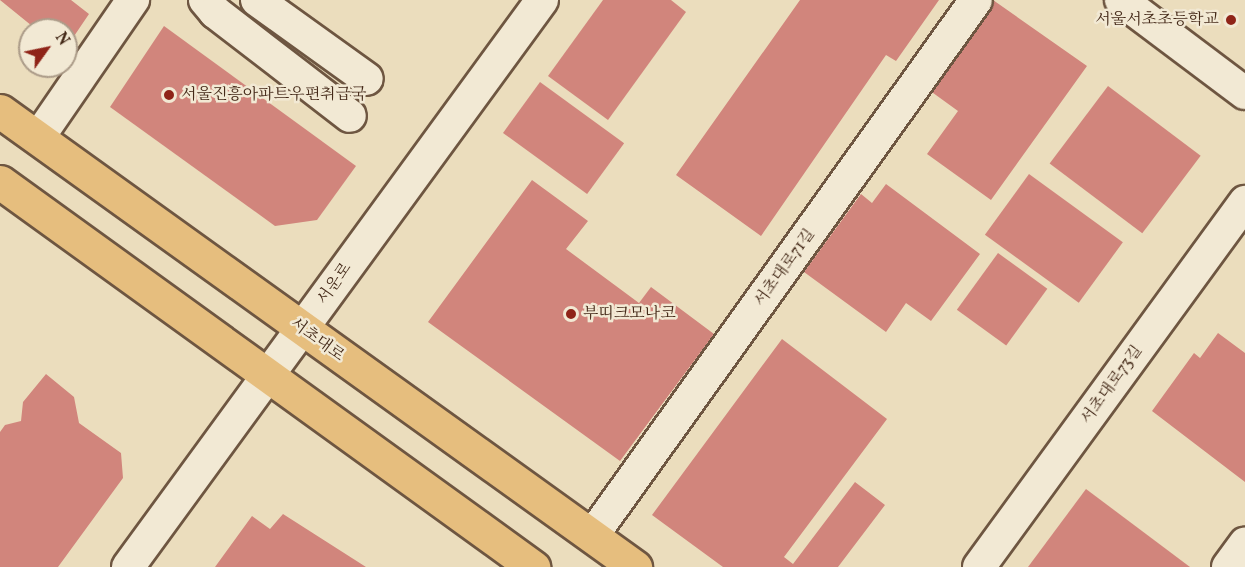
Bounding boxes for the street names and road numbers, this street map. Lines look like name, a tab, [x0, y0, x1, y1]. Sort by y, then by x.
street label: 서초대로71길	[750, 225, 820, 311]
street label: 서운로	[314, 260, 356, 308]
street label: 서초대로	[286, 314, 348, 366]
street label: 서초대로73길	[1077, 342, 1147, 428]

